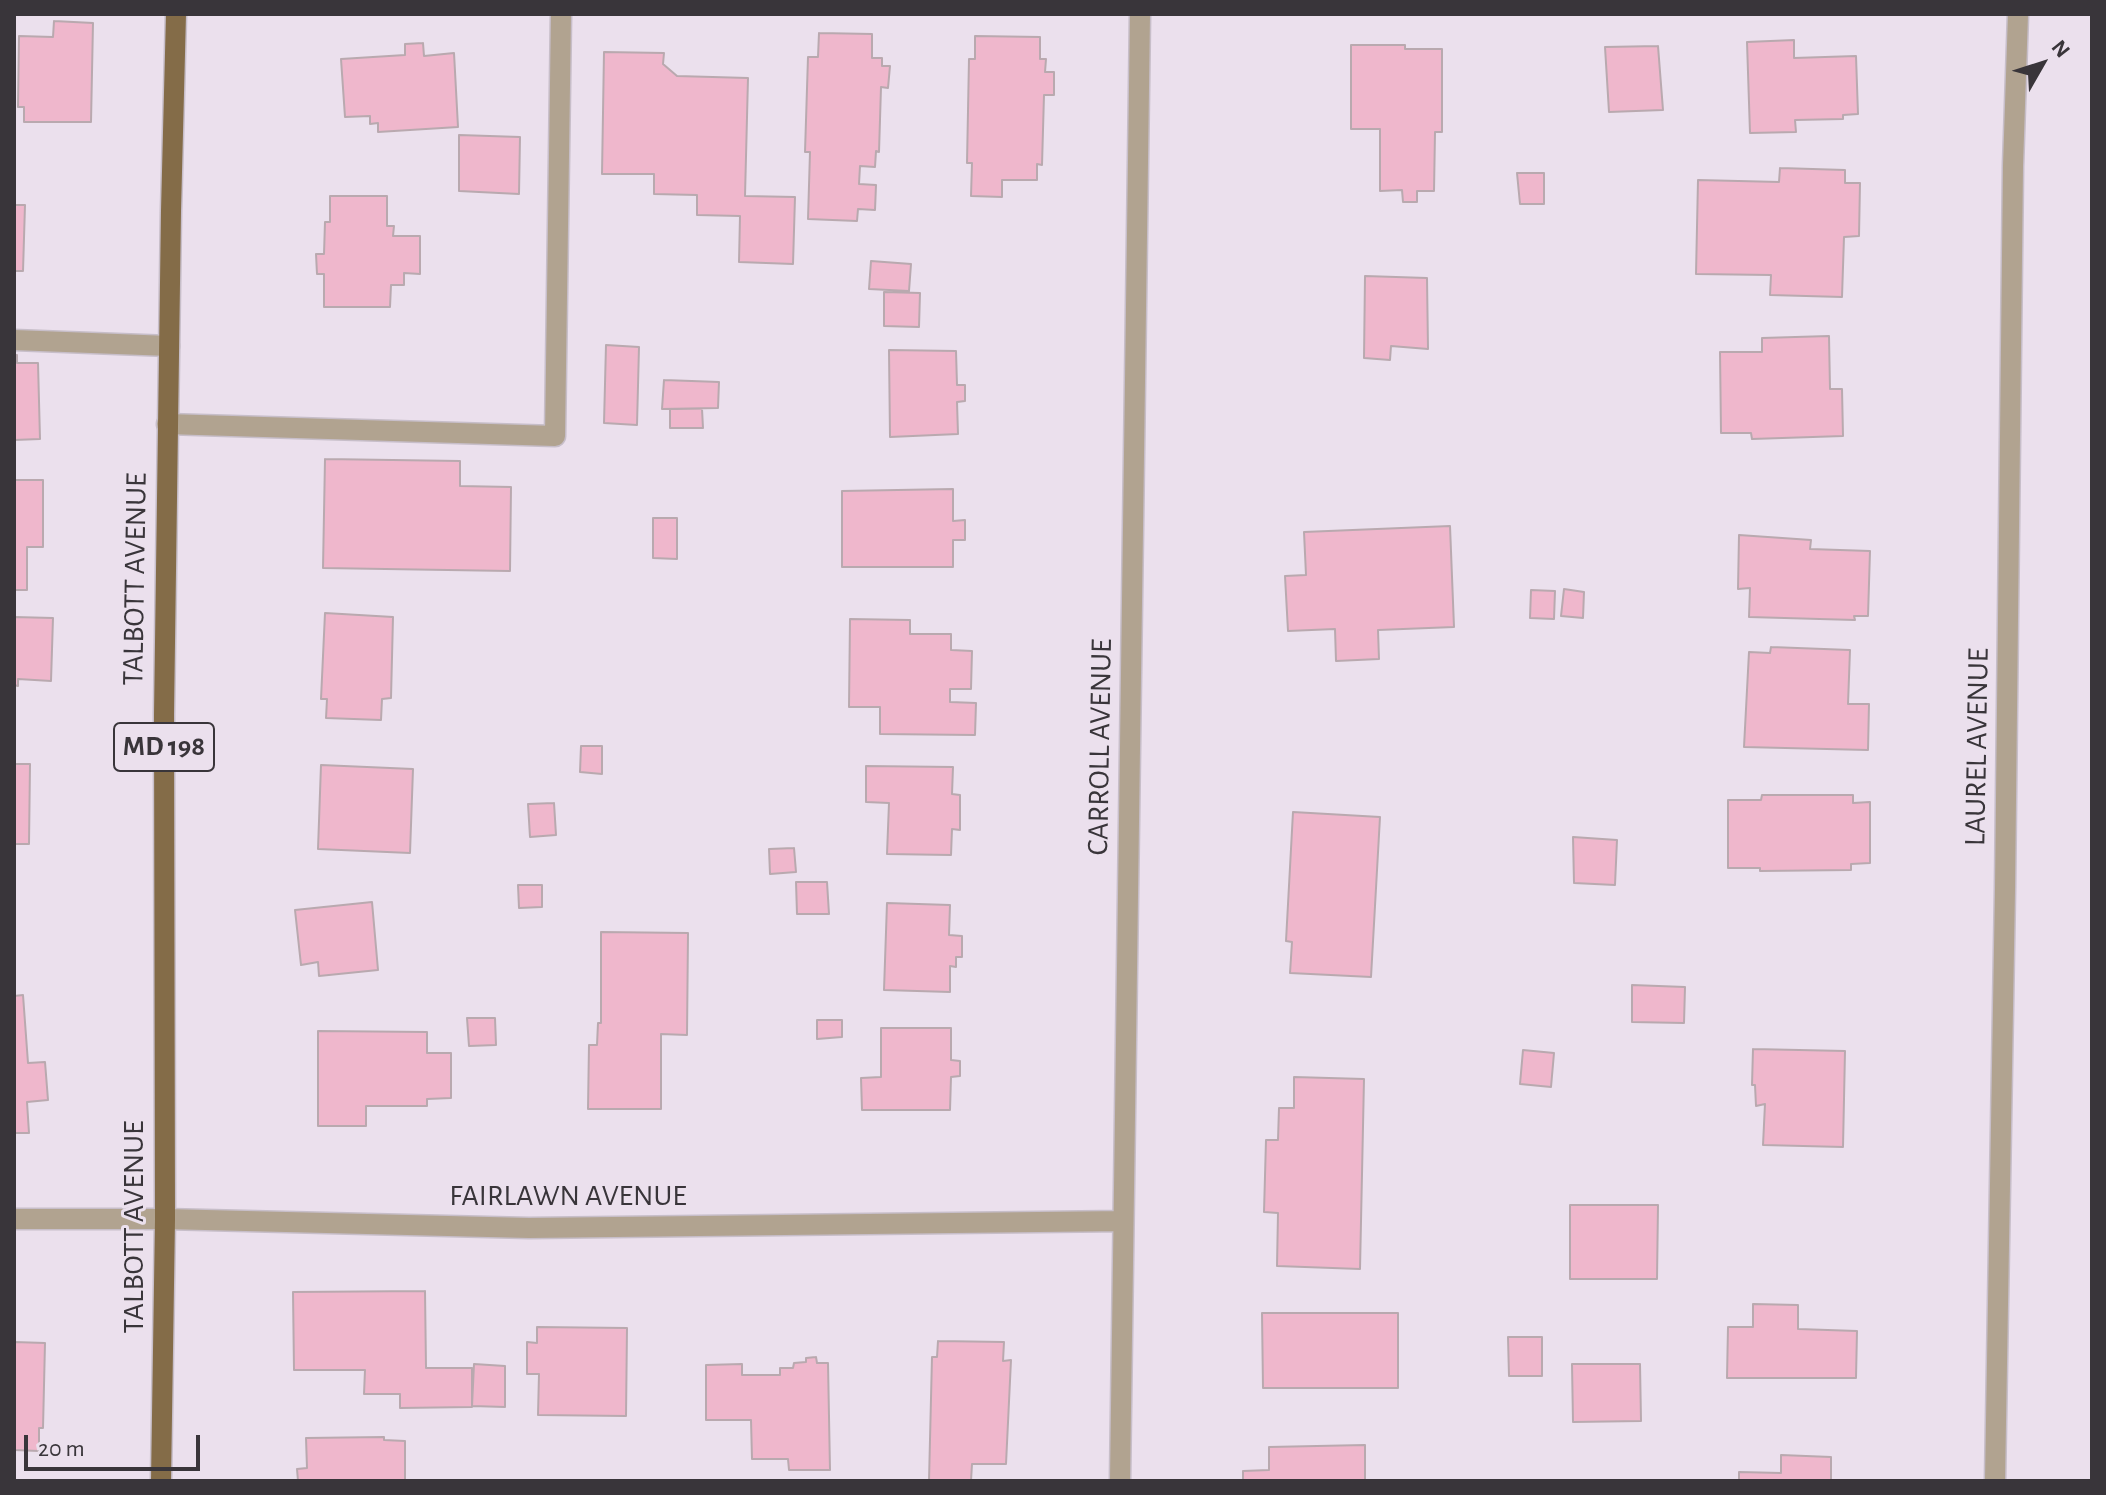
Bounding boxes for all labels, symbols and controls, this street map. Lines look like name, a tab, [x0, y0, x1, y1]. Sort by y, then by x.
north arrow	[2002, 24, 2082, 104]
text: N	[2047, 36, 2074, 62]
street label: TALBOTT AVENUE	[115, 472, 155, 686]
street label: CARROLL AVENUE	[1080, 638, 1120, 856]
street label: LAUREL AVENUE	[1957, 647, 1997, 847]
road number: MD 198	[114, 723, 214, 771]
street label: TALBOTT AVENUE	[116, 1121, 152, 1333]
street label: FAIRLAWN AVENUE	[449, 1178, 687, 1214]
scale bar	[28, 1419, 204, 1469]
text: 20 m	[38, 1437, 85, 1461]

